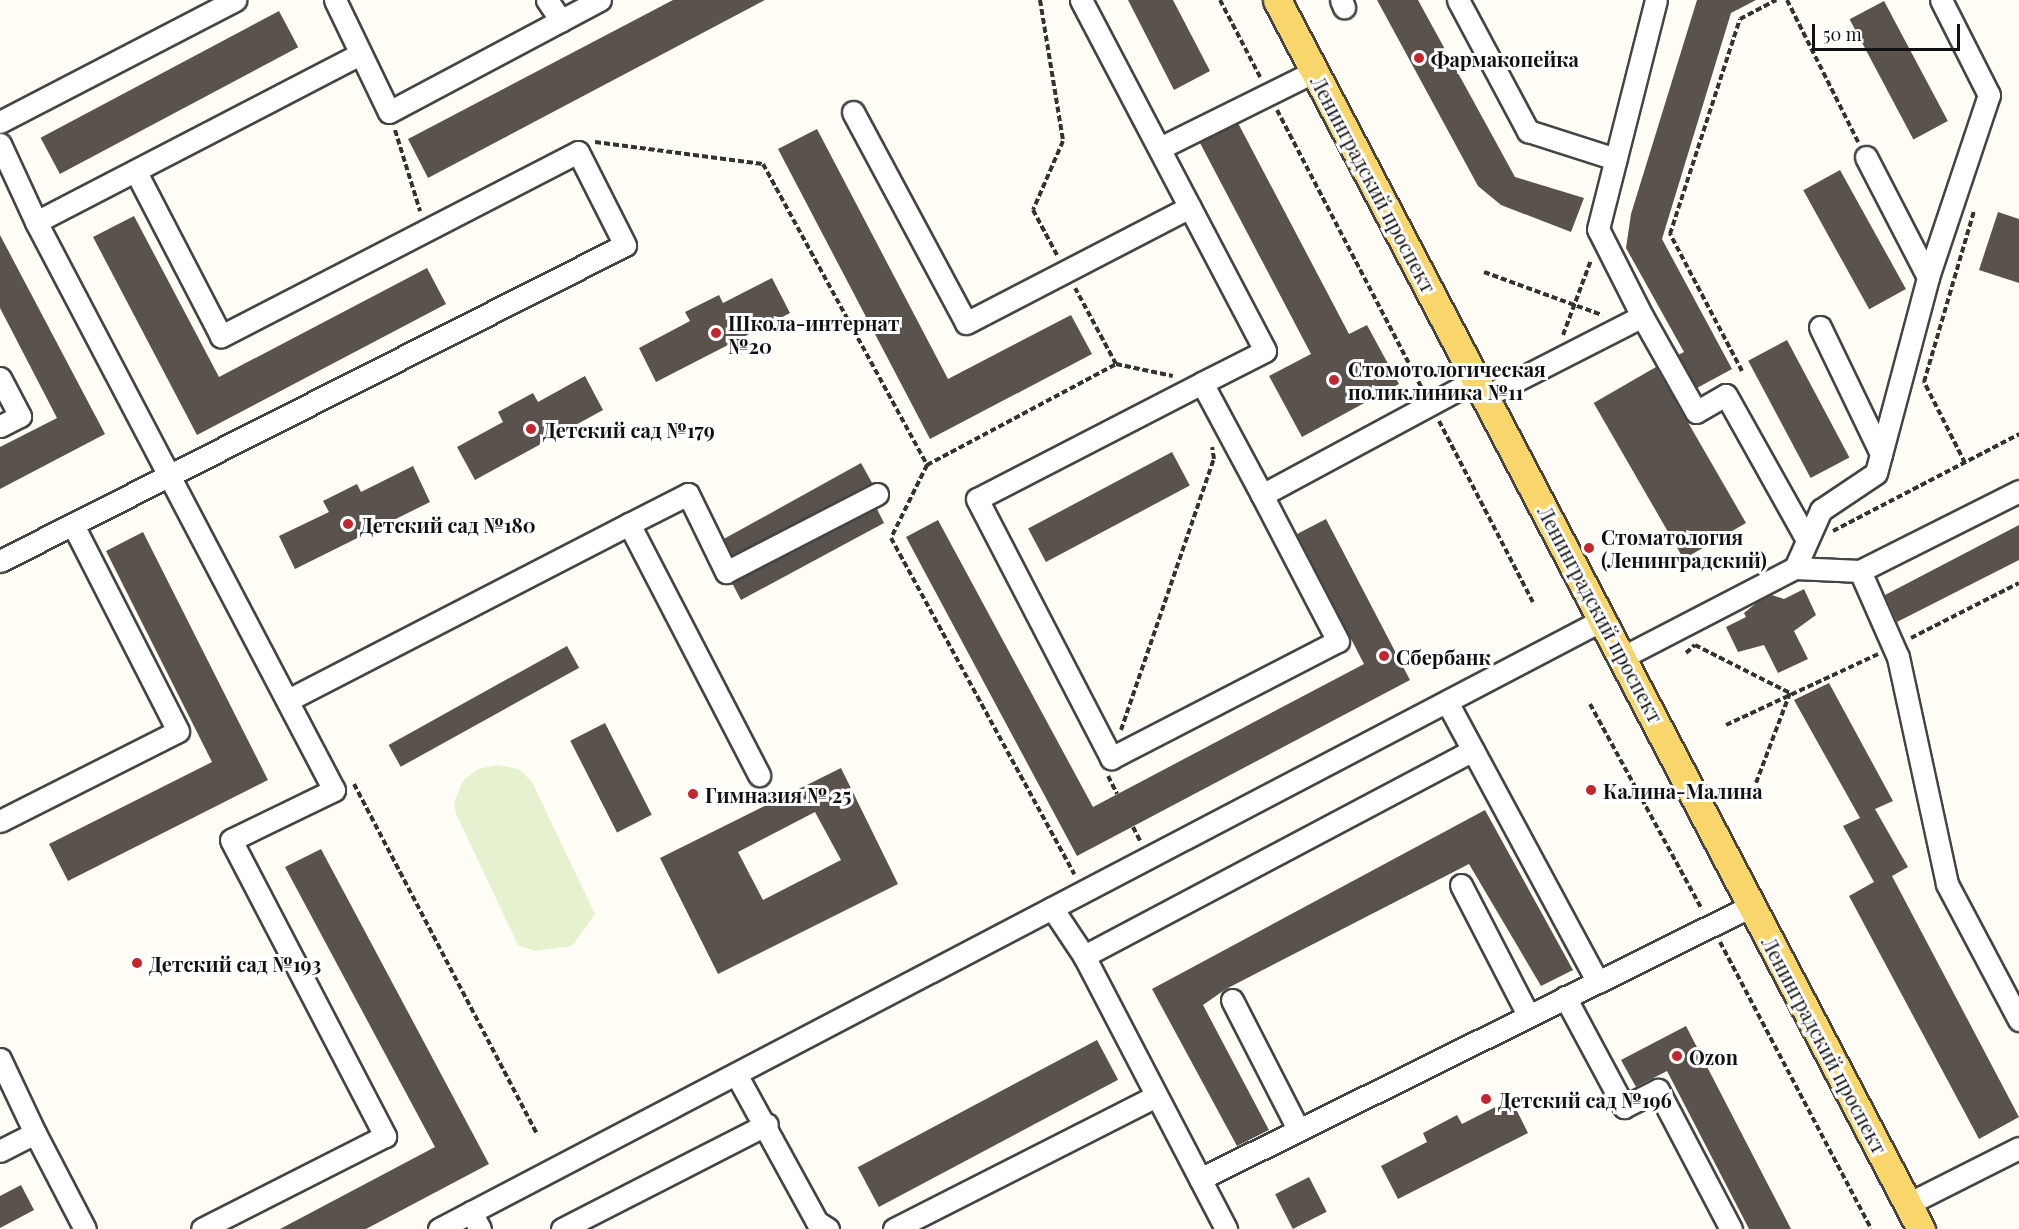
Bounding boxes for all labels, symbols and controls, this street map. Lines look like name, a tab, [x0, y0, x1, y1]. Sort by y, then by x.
scale bar	[1815, 12, 1964, 50]
text: 50 m	[1823, 22, 1862, 46]
place label: Фармакопейка	[1431, 46, 1579, 70]
marker: Фармакопейка	[1412, 51, 1426, 65]
street label: Ленинградский проспект	[1307, 71, 1441, 297]
place label: Школа-интернат №20	[728, 310, 900, 357]
marker: Школа-интернат №20	[709, 326, 723, 340]
place label: Стомотологическая поликлиника №11	[1348, 356, 1546, 403]
marker: Стомотологическая поликлиника №11	[1325, 371, 1343, 389]
place label: Детский сад №179	[543, 417, 715, 441]
marker: Детский сад №179	[524, 422, 538, 436]
street label: Ленинградский проспект	[1534, 501, 1668, 727]
place label: Детский сад №180	[360, 512, 536, 536]
marker: Детский сад №180	[341, 517, 355, 531]
place label: Стоматология (Ленинградский)	[1601, 524, 1767, 571]
marker: Стоматология (Ленинградский)	[1582, 541, 1596, 555]
place label: Сбербанк	[1396, 644, 1491, 668]
marker: Сбербанк	[1377, 649, 1391, 663]
place label: Калина-Малина	[1603, 778, 1763, 802]
place label: Гимназия № 25	[705, 782, 851, 806]
marker: Калина-Малина	[1584, 783, 1598, 797]
marker: Гимназия № 25	[686, 787, 700, 801]
street label: Ленинградский проспект	[1758, 932, 1892, 1158]
place label: Детский сад №193	[149, 951, 321, 975]
marker: Детский сад №193	[130, 956, 144, 970]
place label: Ozon	[1689, 1044, 1738, 1068]
marker: Ozon	[1670, 1049, 1684, 1063]
place label: Детский сад №196	[1498, 1087, 1672, 1111]
marker: Детский сад №196	[1479, 1092, 1493, 1106]

